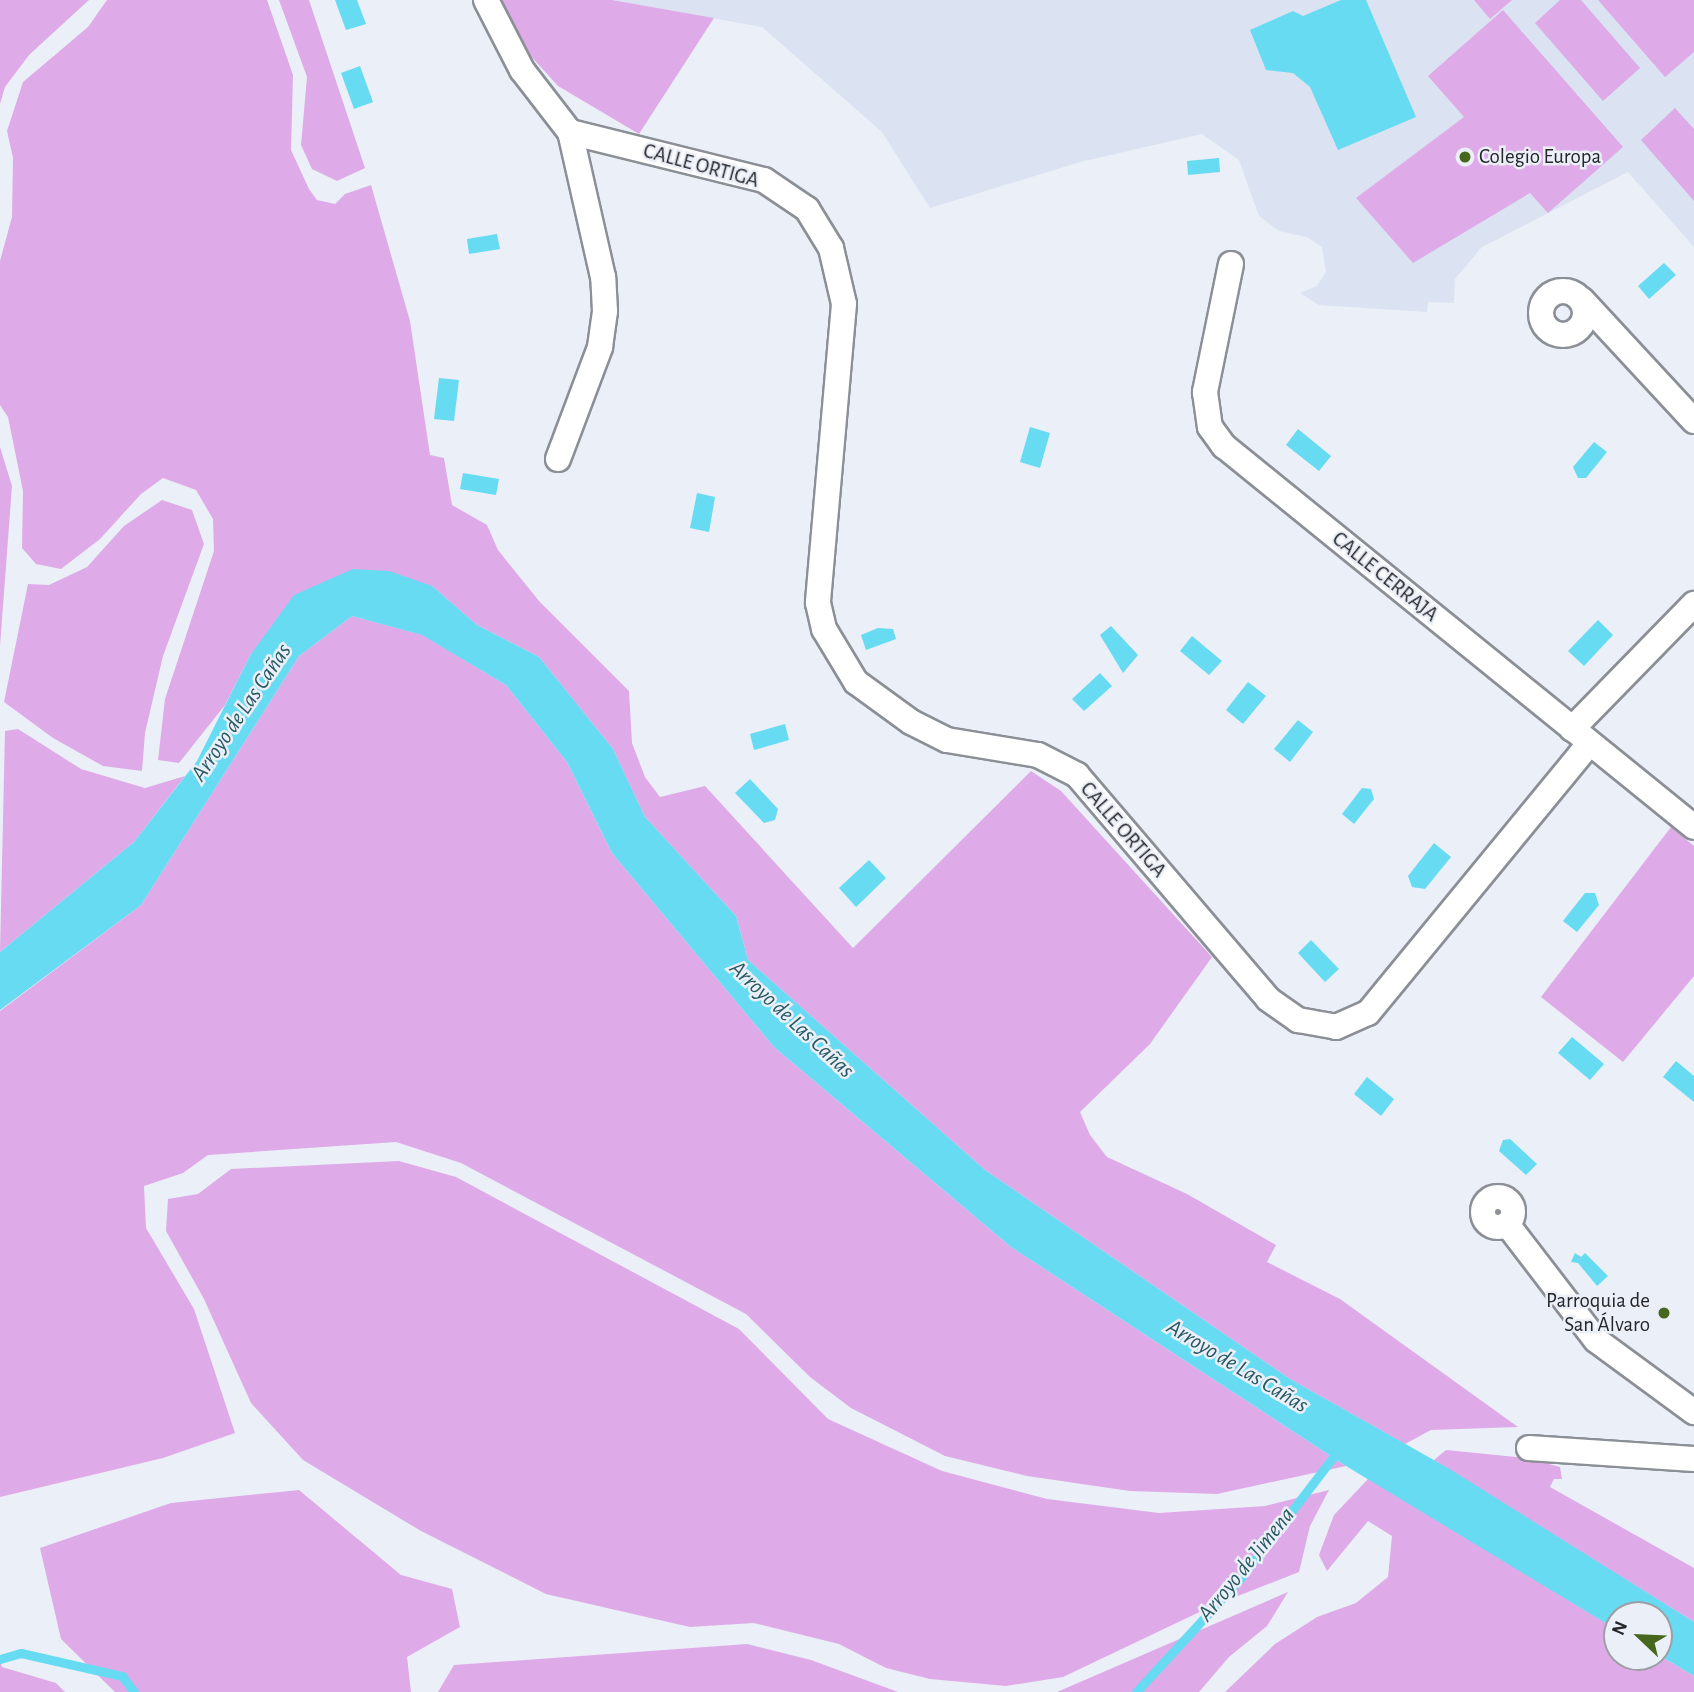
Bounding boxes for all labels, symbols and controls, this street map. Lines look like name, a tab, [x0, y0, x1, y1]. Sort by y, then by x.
street label: CALLE ORTIGA	[640, 138, 762, 194]
place label: Colegio Europa	[1479, 144, 1601, 170]
marker: Colegio Europa	[1457, 149, 1473, 165]
street label: CALLE CERRAJA	[1327, 527, 1443, 627]
water label: Arroyo de Las Cañas	[186, 639, 298, 787]
street label: CALLE ORTIGA	[1075, 777, 1171, 883]
water label: Arroyo de Las Cañas	[723, 955, 859, 1085]
place label: Parroquia de San Álvaro	[1546, 1288, 1650, 1338]
marker: Parroquia de San Álvaro	[1656, 1305, 1672, 1321]
water label: Arroyo de Las Cañas	[1161, 1314, 1313, 1420]
water label: Arroyo de Jimena	[1193, 1502, 1301, 1628]
north arrow	[1603, 1601, 1673, 1671]
text: N	[1609, 1619, 1631, 1638]

